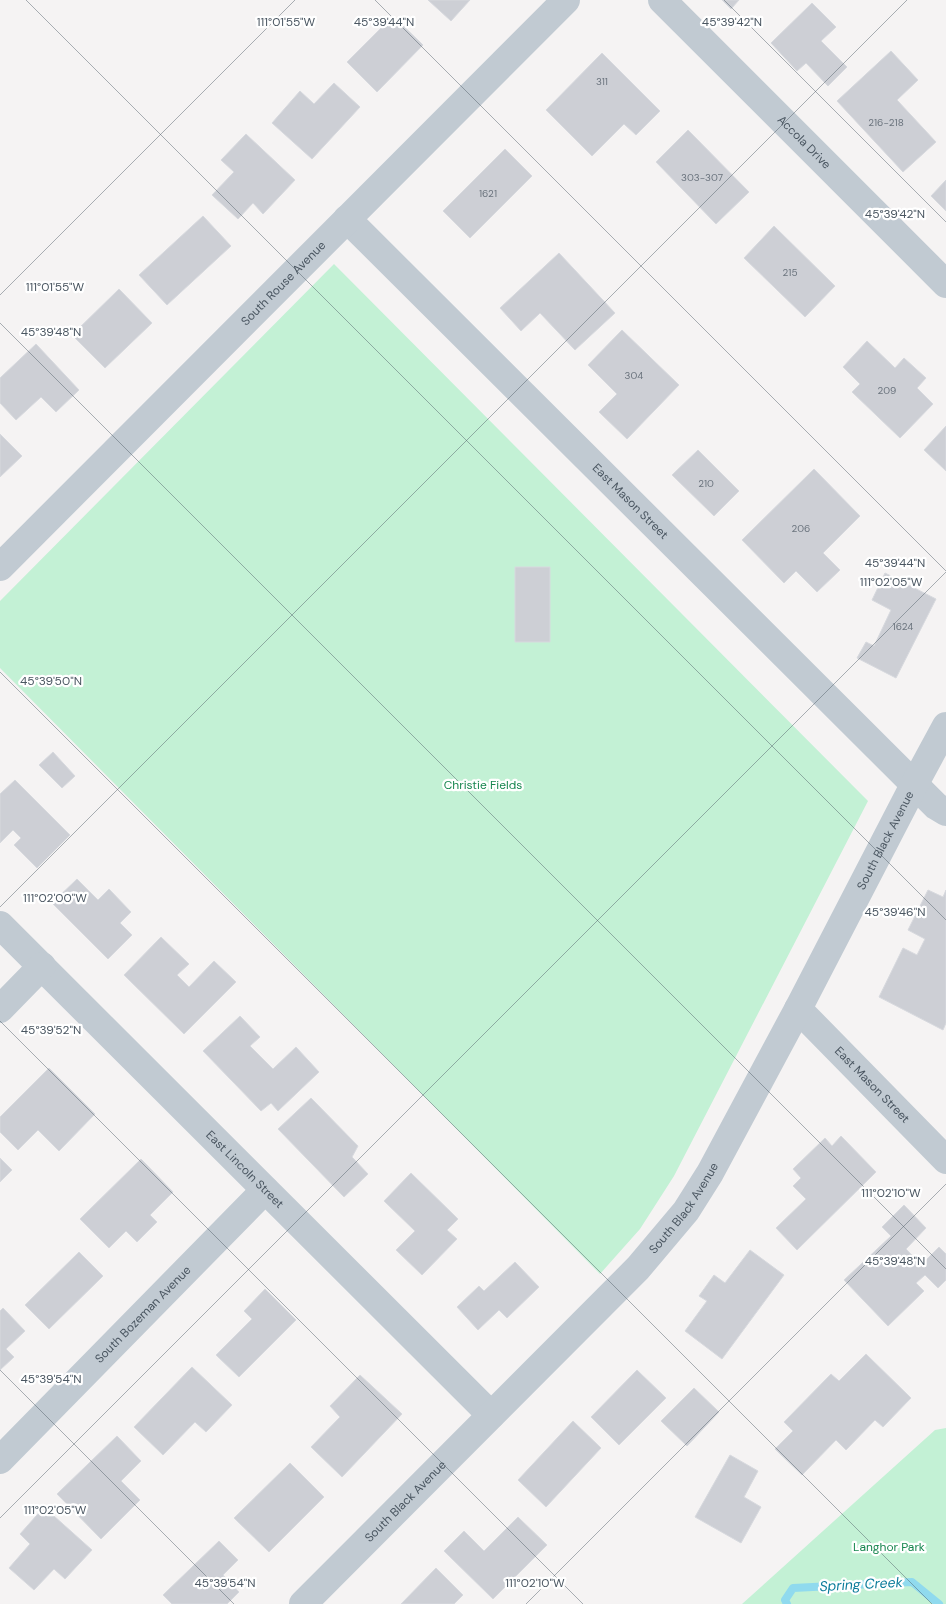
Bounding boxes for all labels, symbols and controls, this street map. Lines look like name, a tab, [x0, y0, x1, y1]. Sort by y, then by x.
text: 111°01'55"W	[257, 14, 316, 30]
text: 45°39'44"N	[354, 14, 414, 30]
text: 45°39'42"N	[702, 14, 762, 30]
house number: 311	[596, 75, 608, 88]
street label: Accola Drive	[774, 112, 834, 172]
house number: 216-218	[868, 116, 904, 129]
house number: 303-307	[681, 171, 723, 184]
house number: 1621	[479, 187, 497, 200]
text: 45°39'42"N	[865, 206, 925, 222]
street label: South Rouse Avenue	[238, 237, 329, 329]
house number: 215	[783, 266, 797, 279]
text: 111°01'55"W	[26, 279, 85, 295]
text: 45°39'48"N	[21, 324, 81, 340]
house number: 304	[625, 369, 643, 382]
house number: 209	[878, 384, 896, 397]
street label: East Mason Street	[589, 460, 672, 543]
house number: 210	[698, 477, 714, 490]
house number: 206	[792, 522, 810, 535]
text: 45°39'44"N	[865, 555, 925, 571]
text: 111°02'05"W	[860, 574, 923, 590]
house number: 1624	[893, 620, 913, 633]
text: 45°39'50"N	[20, 673, 82, 689]
park label: Christie Fields	[444, 777, 522, 793]
street label: South Black Avenue	[853, 788, 918, 893]
text: 111°02'00"W	[23, 890, 87, 906]
text: 45°39'46"N	[865, 904, 925, 920]
text: 45°39'52"N	[21, 1022, 81, 1038]
street label: East Mason Street	[831, 1043, 913, 1127]
street label: East Lincoln Street	[202, 1127, 288, 1212]
street label: South Black Avenue	[645, 1160, 722, 1257]
text: 111°02'10"W	[861, 1185, 921, 1201]
text: 45°39'48"N	[865, 1253, 925, 1269]
street label: South Bozeman Avenue	[91, 1262, 194, 1367]
text: 45°39'54"N	[21, 1371, 81, 1387]
street label: South Black Avenue	[361, 1457, 450, 1546]
text: 111°02'05"W	[24, 1502, 87, 1518]
park label: Langhor Park	[853, 1539, 925, 1555]
water label: Spring Creek	[819, 1573, 904, 1595]
text: 45°39'54"N	[195, 1575, 255, 1591]
text: 111°02'10"W	[505, 1575, 565, 1591]

